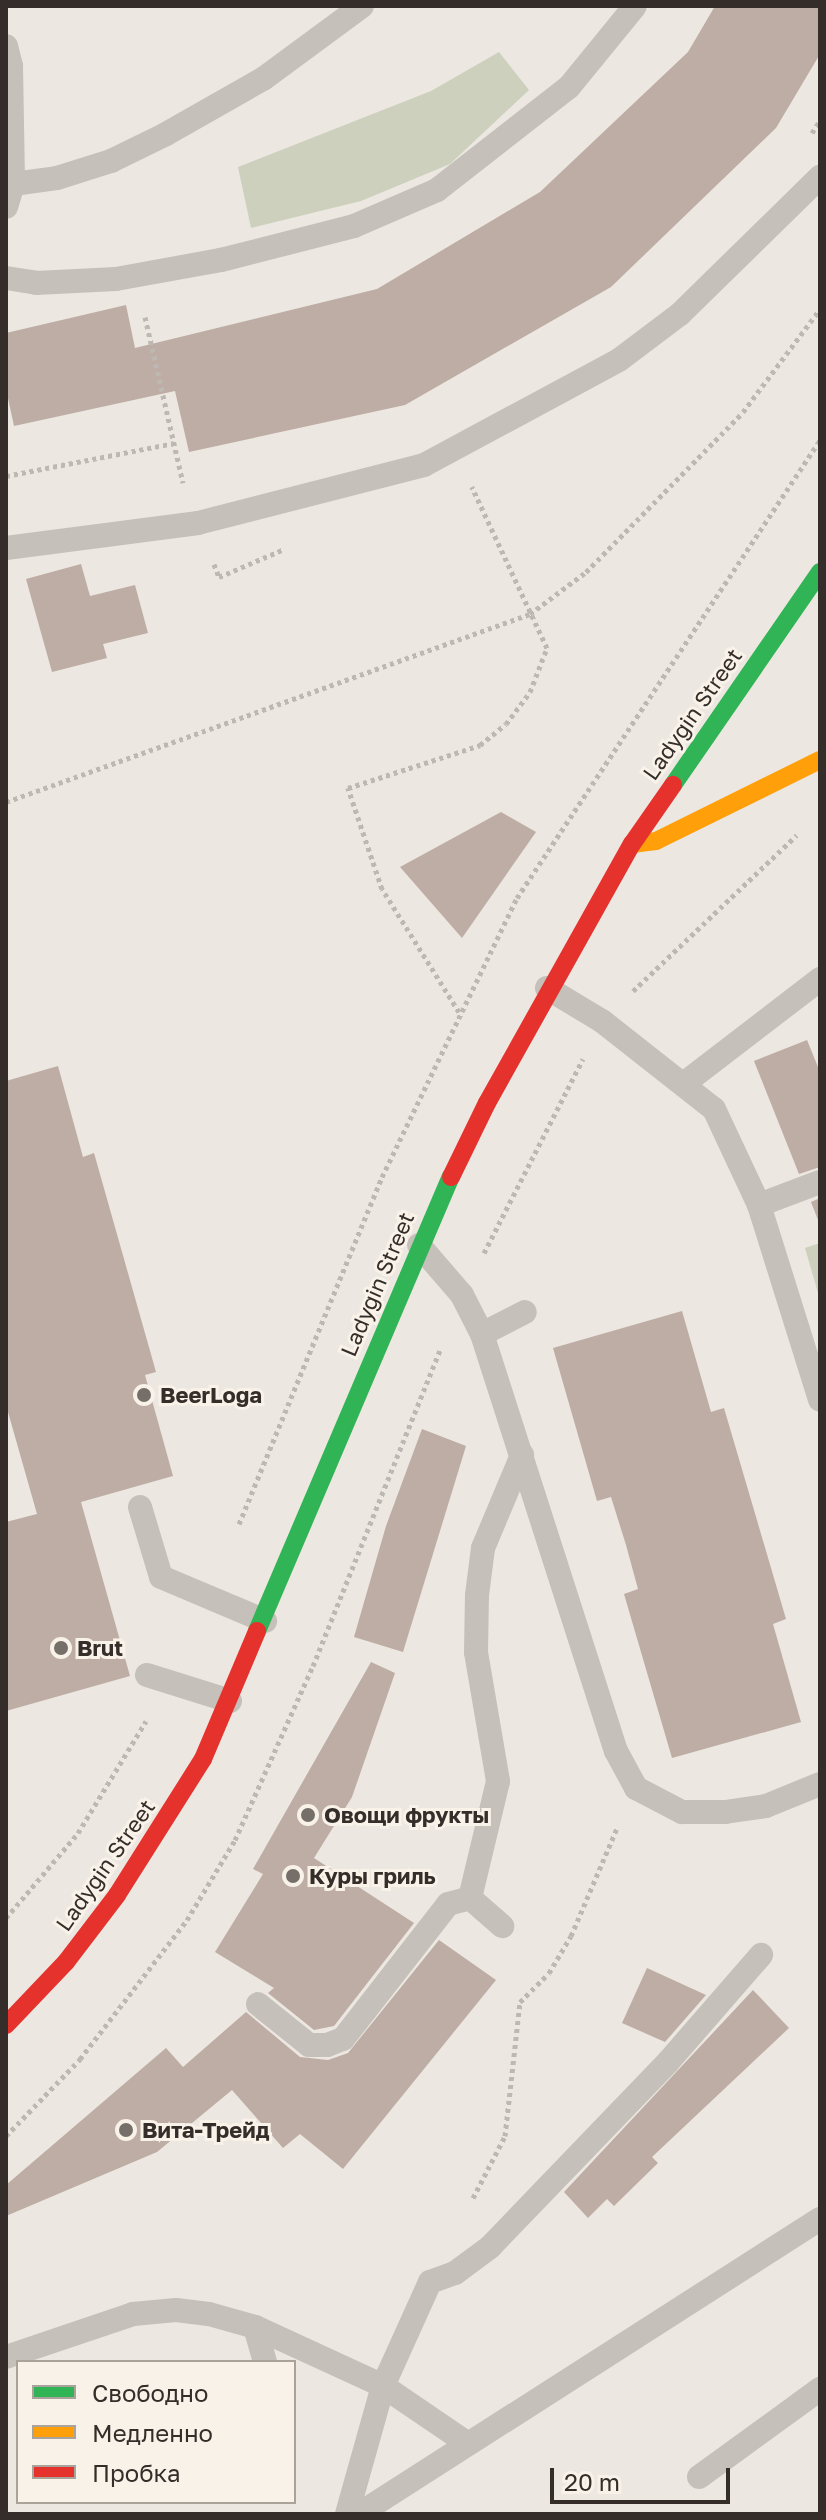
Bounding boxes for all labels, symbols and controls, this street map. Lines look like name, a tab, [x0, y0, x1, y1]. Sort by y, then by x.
street label: Ladygin Street	[637, 643, 747, 785]
street label: Ladygin Street	[335, 1208, 419, 1360]
place label: BeerLoga	[160, 1382, 262, 1408]
marker: BeerLoga	[135, 1386, 153, 1404]
place label: Brut	[77, 1635, 123, 1661]
marker: Brut	[52, 1639, 70, 1657]
street label: Ladygin Street	[50, 1794, 160, 1936]
place label: Овощи фрукты	[324, 1802, 489, 1828]
marker: Овощи фрукты	[299, 1806, 317, 1824]
place label: Куры гриль	[309, 1863, 436, 1889]
marker: Куры гриль	[284, 1867, 302, 1885]
place label: Вита-Трейд	[142, 2117, 269, 2143]
marker: Вита-Трейд	[117, 2121, 135, 2139]
legend	[16, 2360, 296, 2504]
text: Свободно	[92, 2378, 208, 2407]
text: Медленно	[92, 2418, 213, 2447]
scale bar	[554, 2452, 734, 2502]
text: Пробка	[92, 2458, 181, 2487]
text: 20 m	[564, 2467, 620, 2496]

